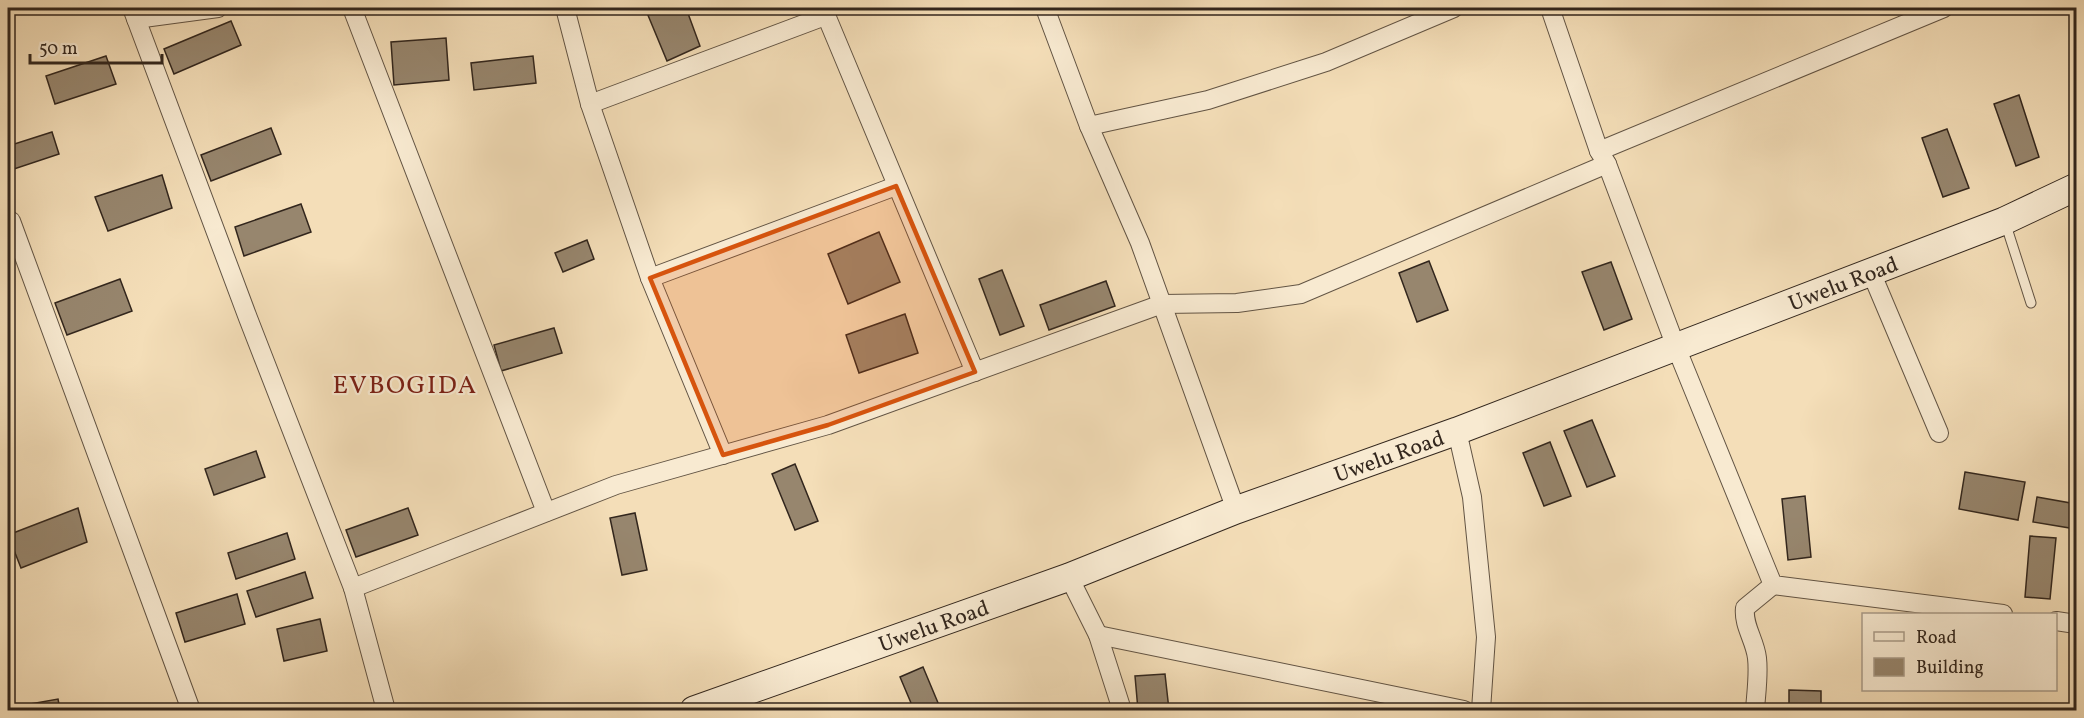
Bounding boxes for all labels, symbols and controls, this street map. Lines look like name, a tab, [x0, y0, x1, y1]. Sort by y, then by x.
scale bar	[30, 27, 162, 65]
text: 50 m	[39, 37, 78, 62]
street label: Uwelu Road	[1785, 250, 1903, 320]
district label: EVBOGIDA	[332, 368, 478, 404]
street label: Uwelu Road	[1330, 424, 1449, 492]
street label: Uwelu Road	[875, 594, 994, 661]
legend	[1862, 613, 2057, 691]
text: Road	[1916, 626, 1957, 651]
text: Building	[1916, 656, 1984, 681]

